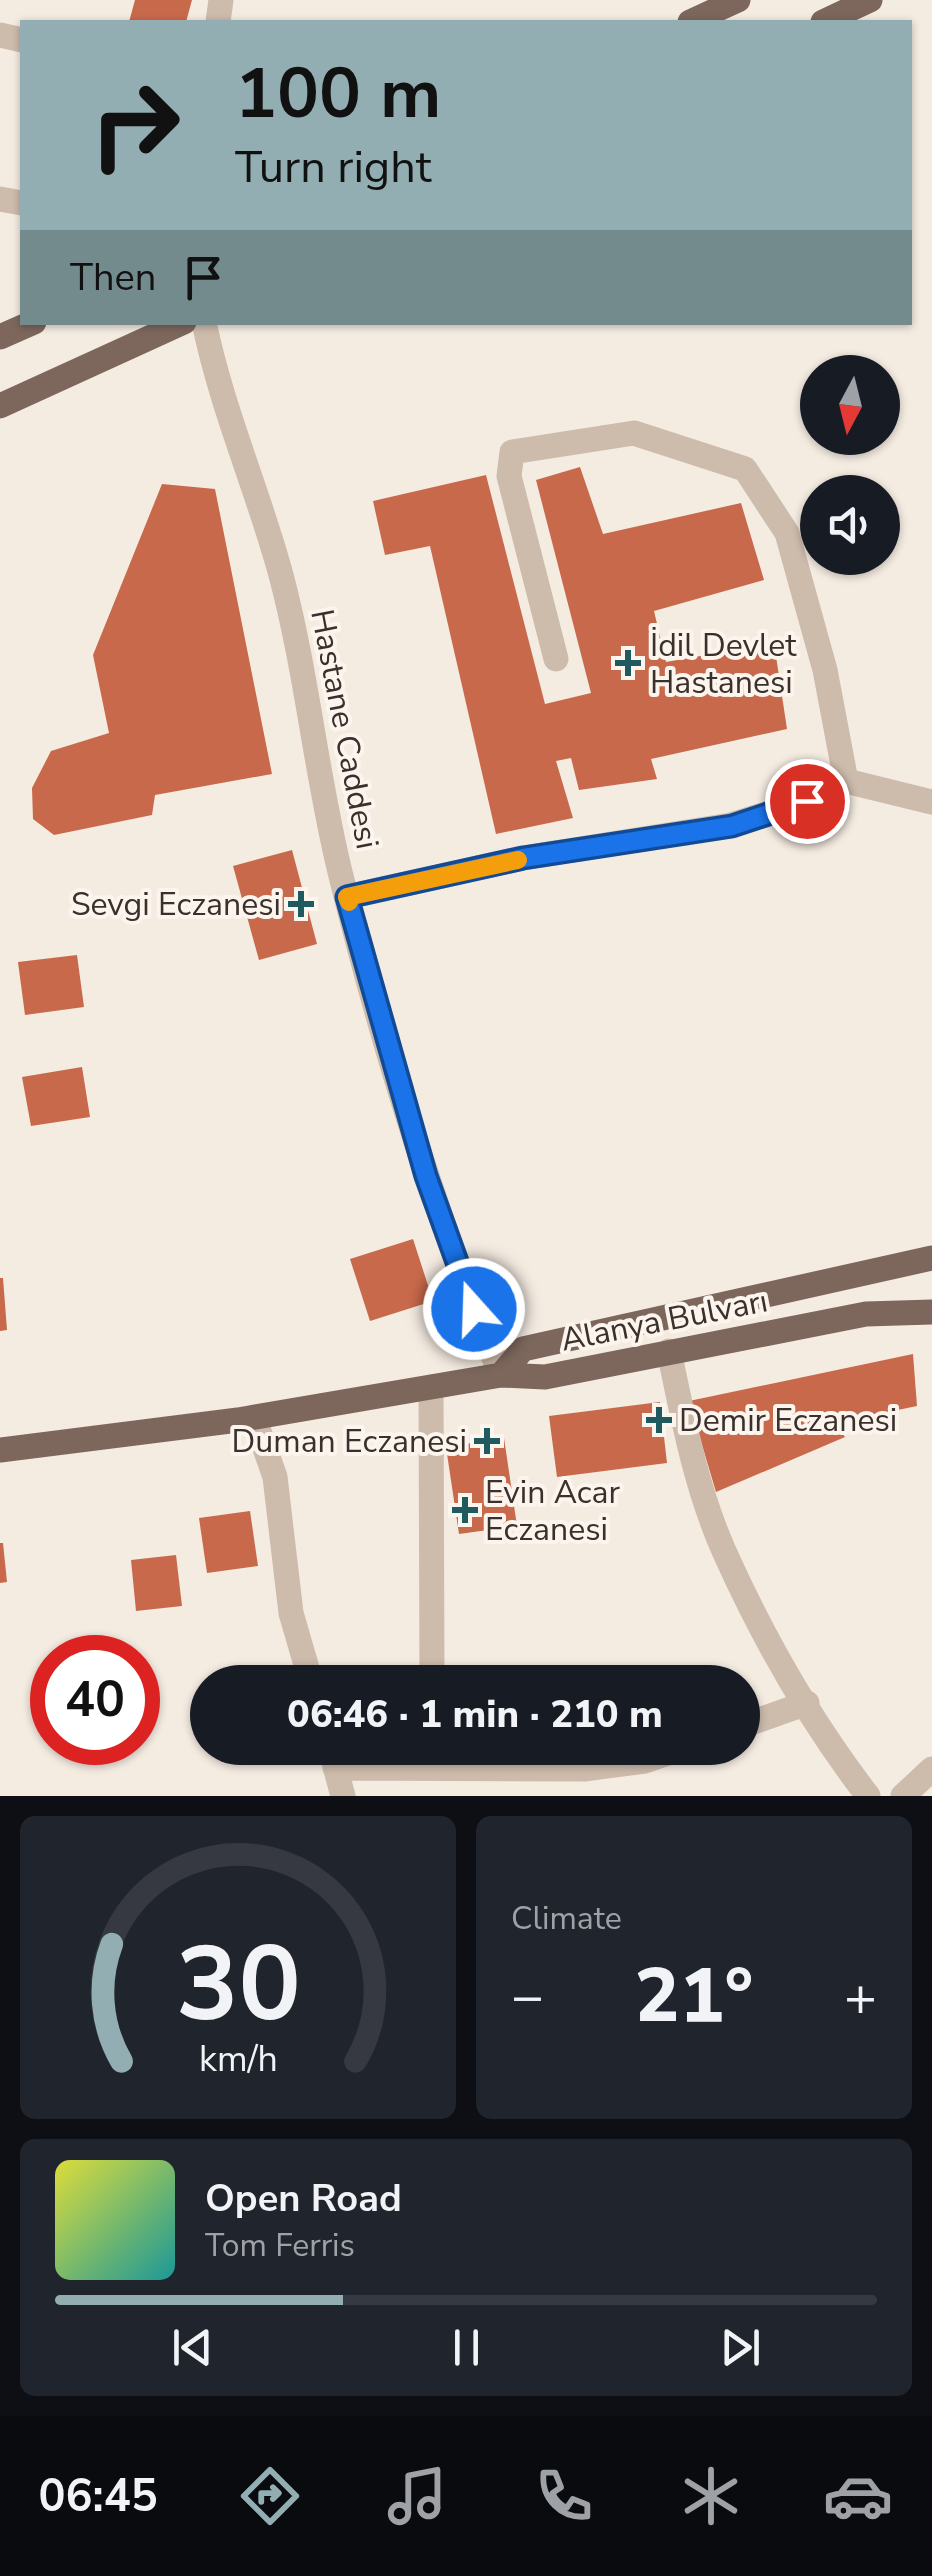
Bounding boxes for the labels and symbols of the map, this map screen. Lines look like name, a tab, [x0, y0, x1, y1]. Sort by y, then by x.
north arrow	[800, 355, 900, 455]
street label: Hastane Caddesi	[300, 606, 389, 853]
place label: İdil Devlet Hastanesi	[650, 624, 797, 704]
marker: İdil Devlet Hastanesi	[615, 650, 641, 676]
pin	[765, 759, 850, 844]
place label: Sevgi Eczanesi	[71, 883, 281, 926]
marker: Sevgi Eczanesi	[290, 893, 312, 915]
position arrow	[422, 1257, 526, 1361]
street label: Alanya Bulvarı	[557, 1279, 771, 1362]
place label: Demir Eczanesi	[679, 1399, 897, 1442]
marker: Demir Eczanesi	[648, 1409, 670, 1431]
place label: Duman Eczanesi	[232, 1420, 467, 1463]
marker: Duman Eczanesi	[476, 1430, 498, 1452]
place label: Evin Acar Eczanesi	[485, 1471, 620, 1551]
marker: Evin Acar Eczanesi	[454, 1499, 476, 1521]
speed limit sign: 40	[30, 1635, 160, 1765]

